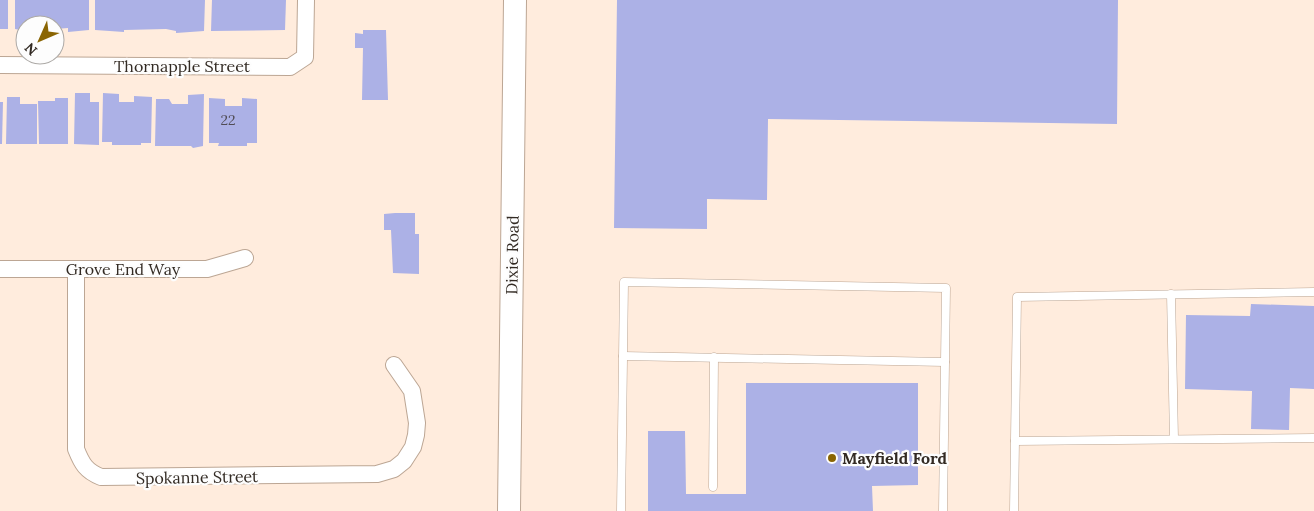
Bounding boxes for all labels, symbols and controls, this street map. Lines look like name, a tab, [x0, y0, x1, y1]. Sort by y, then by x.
north arrow	[15, 15, 65, 65]
text: N	[20, 39, 41, 59]
street label: Thornapple Street	[114, 56, 251, 76]
house number: 22	[220, 111, 236, 129]
street label: Dixie Road	[501, 215, 523, 295]
street label: Grove End Way	[66, 259, 181, 279]
place label: Mayfield Ford	[842, 448, 948, 468]
marker: Mayfield Ford	[826, 452, 838, 464]
street label: Spokanne Street	[136, 466, 259, 488]

